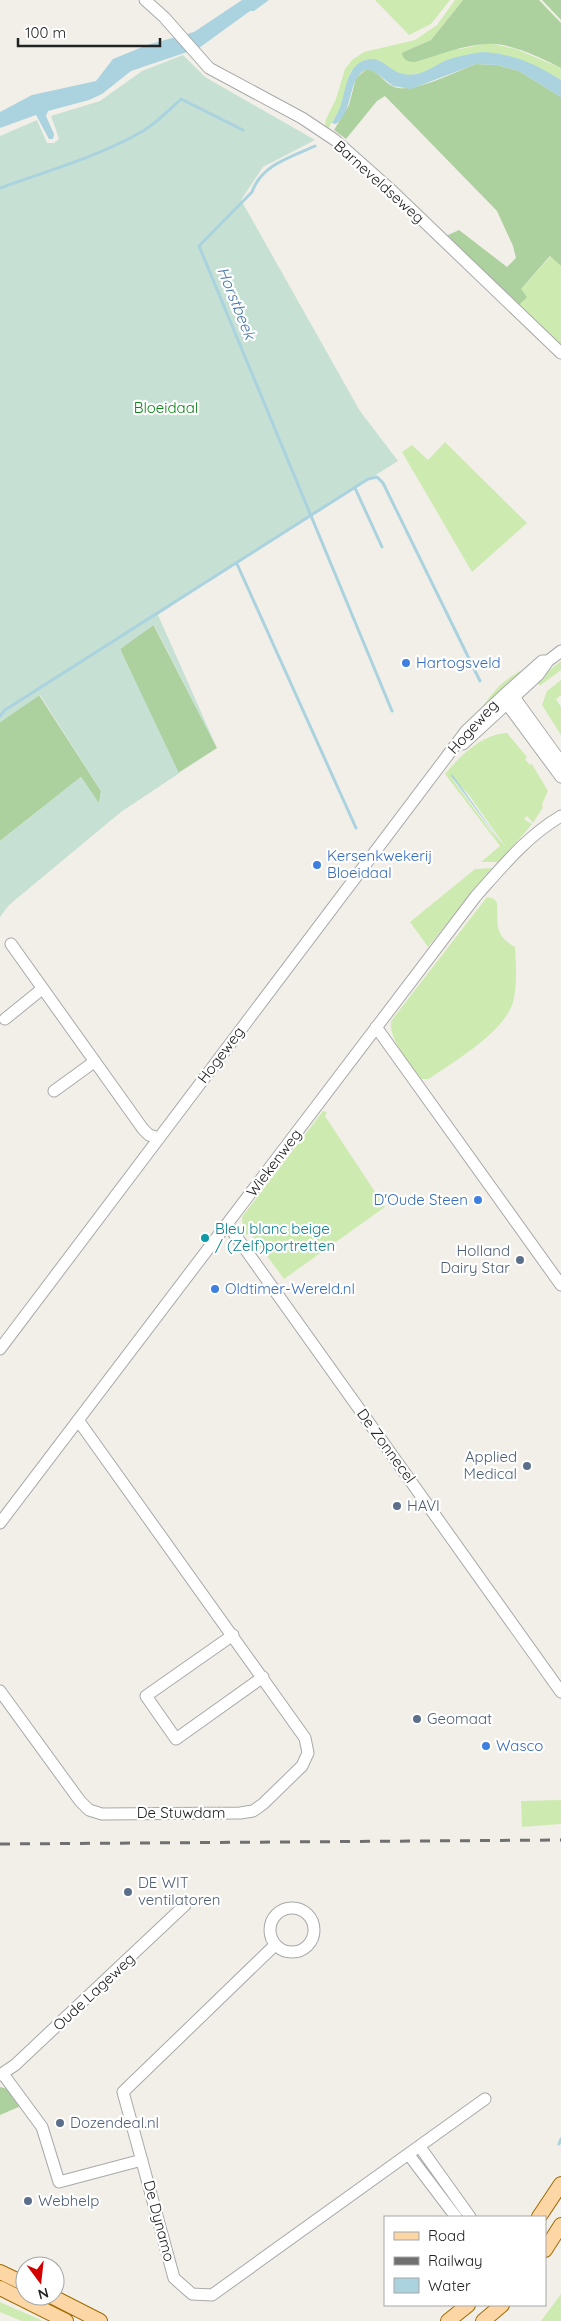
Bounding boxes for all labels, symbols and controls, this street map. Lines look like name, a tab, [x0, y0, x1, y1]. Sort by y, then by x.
scale bar	[18, 15, 160, 47]
text: 100 m	[25, 23, 66, 42]
street label: Barneveldseweg	[330, 136, 428, 227]
water label: Horstbeek	[213, 264, 261, 344]
park label: Bloeidaal	[134, 398, 198, 417]
place label: Hartogsveld	[416, 653, 501, 672]
marker: Hartogsveld	[400, 657, 412, 669]
street label: Hogeweg	[443, 696, 502, 758]
place label: Kersenkwekerij Bloeidaal	[327, 846, 432, 882]
marker: Kersenkwekerij Bloeidaal	[311, 859, 323, 871]
street label: Hogeweg	[193, 1022, 248, 1087]
street label: Wiekenweg	[242, 1125, 305, 1200]
place label: D'Oude Steen	[374, 1190, 468, 1209]
marker: D'Oude Steen	[472, 1194, 484, 1206]
place label: Bleu blanc beige / (Zelf)portretten	[215, 1219, 335, 1255]
marker: Bleu blanc beige / (Zelf)portretten	[199, 1232, 211, 1244]
place label: Holland Dairy Star	[440, 1241, 510, 1277]
marker: Holland Dairy Star	[514, 1254, 526, 1266]
place label: Oldtimer-Wereld.nl	[225, 1279, 355, 1298]
marker: Oldtimer-Wereld.nl	[209, 1283, 221, 1295]
street label: De Zonnecel	[353, 1405, 420, 1487]
place label: Applied Medical	[464, 1447, 517, 1483]
marker: Applied Medical	[521, 1460, 533, 1472]
place label: HAVI	[407, 1496, 440, 1515]
marker: HAVI	[391, 1500, 403, 1512]
place label: Geomaat	[427, 1709, 492, 1728]
marker: Geomaat	[411, 1713, 423, 1725]
place label: Wasco	[496, 1736, 543, 1755]
marker: Wasco	[480, 1740, 492, 1752]
street label: De Stuwdam	[137, 1803, 225, 1822]
place label: DE WIT ventilatoren	[138, 1873, 221, 1909]
marker: DE WIT ventilatoren	[122, 1886, 134, 1898]
street label: Oude Lageweg	[49, 1949, 139, 2035]
place label: Dozendeal.nl	[70, 2113, 159, 2132]
marker: Dozendeal.nl	[54, 2117, 66, 2129]
street label: De Dynamo	[140, 2178, 179, 2264]
place label: Webhelp	[38, 2191, 99, 2210]
marker: Webhelp	[22, 2195, 34, 2207]
legend	[384, 2216, 546, 2306]
text: Road	[428, 2226, 465, 2245]
text: Railway	[428, 2251, 483, 2270]
north arrow	[15, 2256, 65, 2306]
text: Water	[428, 2276, 471, 2295]
text: N	[36, 2284, 51, 2304]

